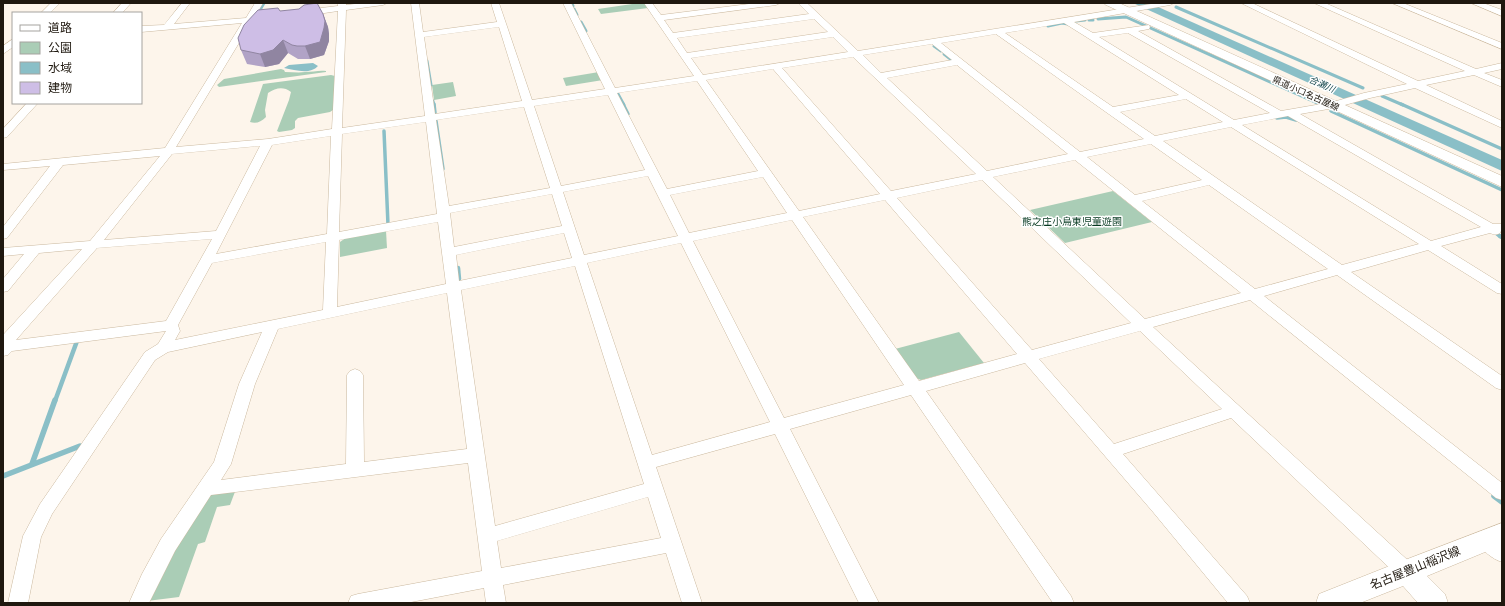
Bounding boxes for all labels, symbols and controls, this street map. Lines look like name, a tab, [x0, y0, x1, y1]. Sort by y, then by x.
legend	[12, 12, 142, 104]
text: 道路	[48, 21, 72, 35]
text: 公園	[48, 41, 72, 55]
text: 水域	[48, 61, 72, 75]
street label: 県道小口名古屋線	[1271, 73, 1342, 113]
water label: 合瀬川	[1307, 73, 1337, 95]
text: 建物	[48, 81, 72, 95]
park label: 熊之庄小烏東児童遊園	[1022, 215, 1122, 228]
street label: 名古屋豊山稲沢線	[1368, 544, 1462, 592]

